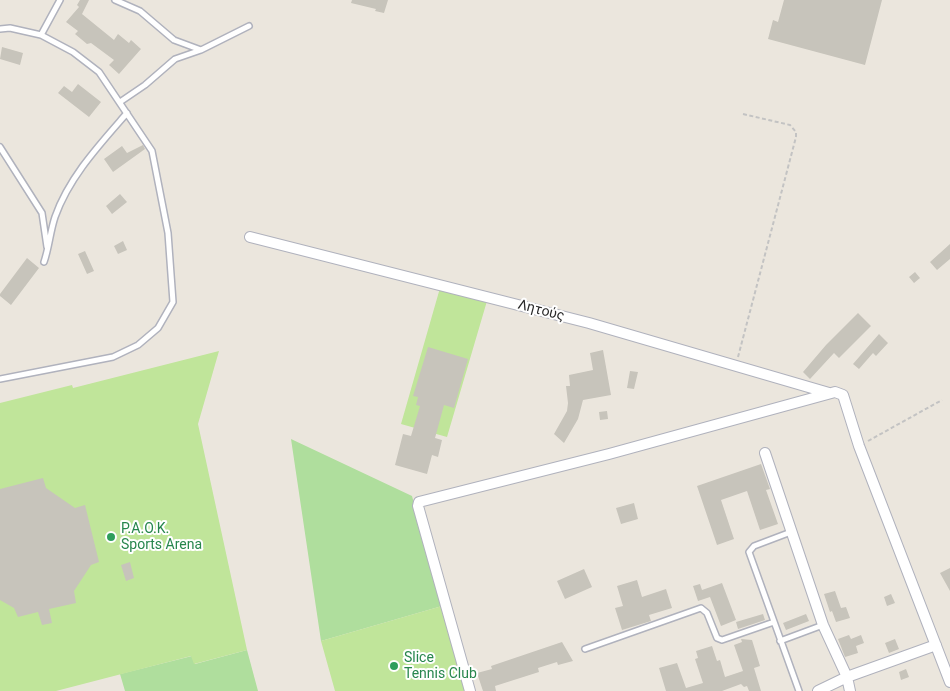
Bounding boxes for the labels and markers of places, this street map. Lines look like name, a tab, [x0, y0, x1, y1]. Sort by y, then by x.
place label: P.A.O.K. Sports Arena	[121, 521, 202, 554]
marker: P.A.O.K. Sports Arena	[105, 531, 117, 543]
place label: Slice Tennis Club	[404, 650, 477, 682]
marker: Slice Tennis Club	[388, 660, 400, 672]

